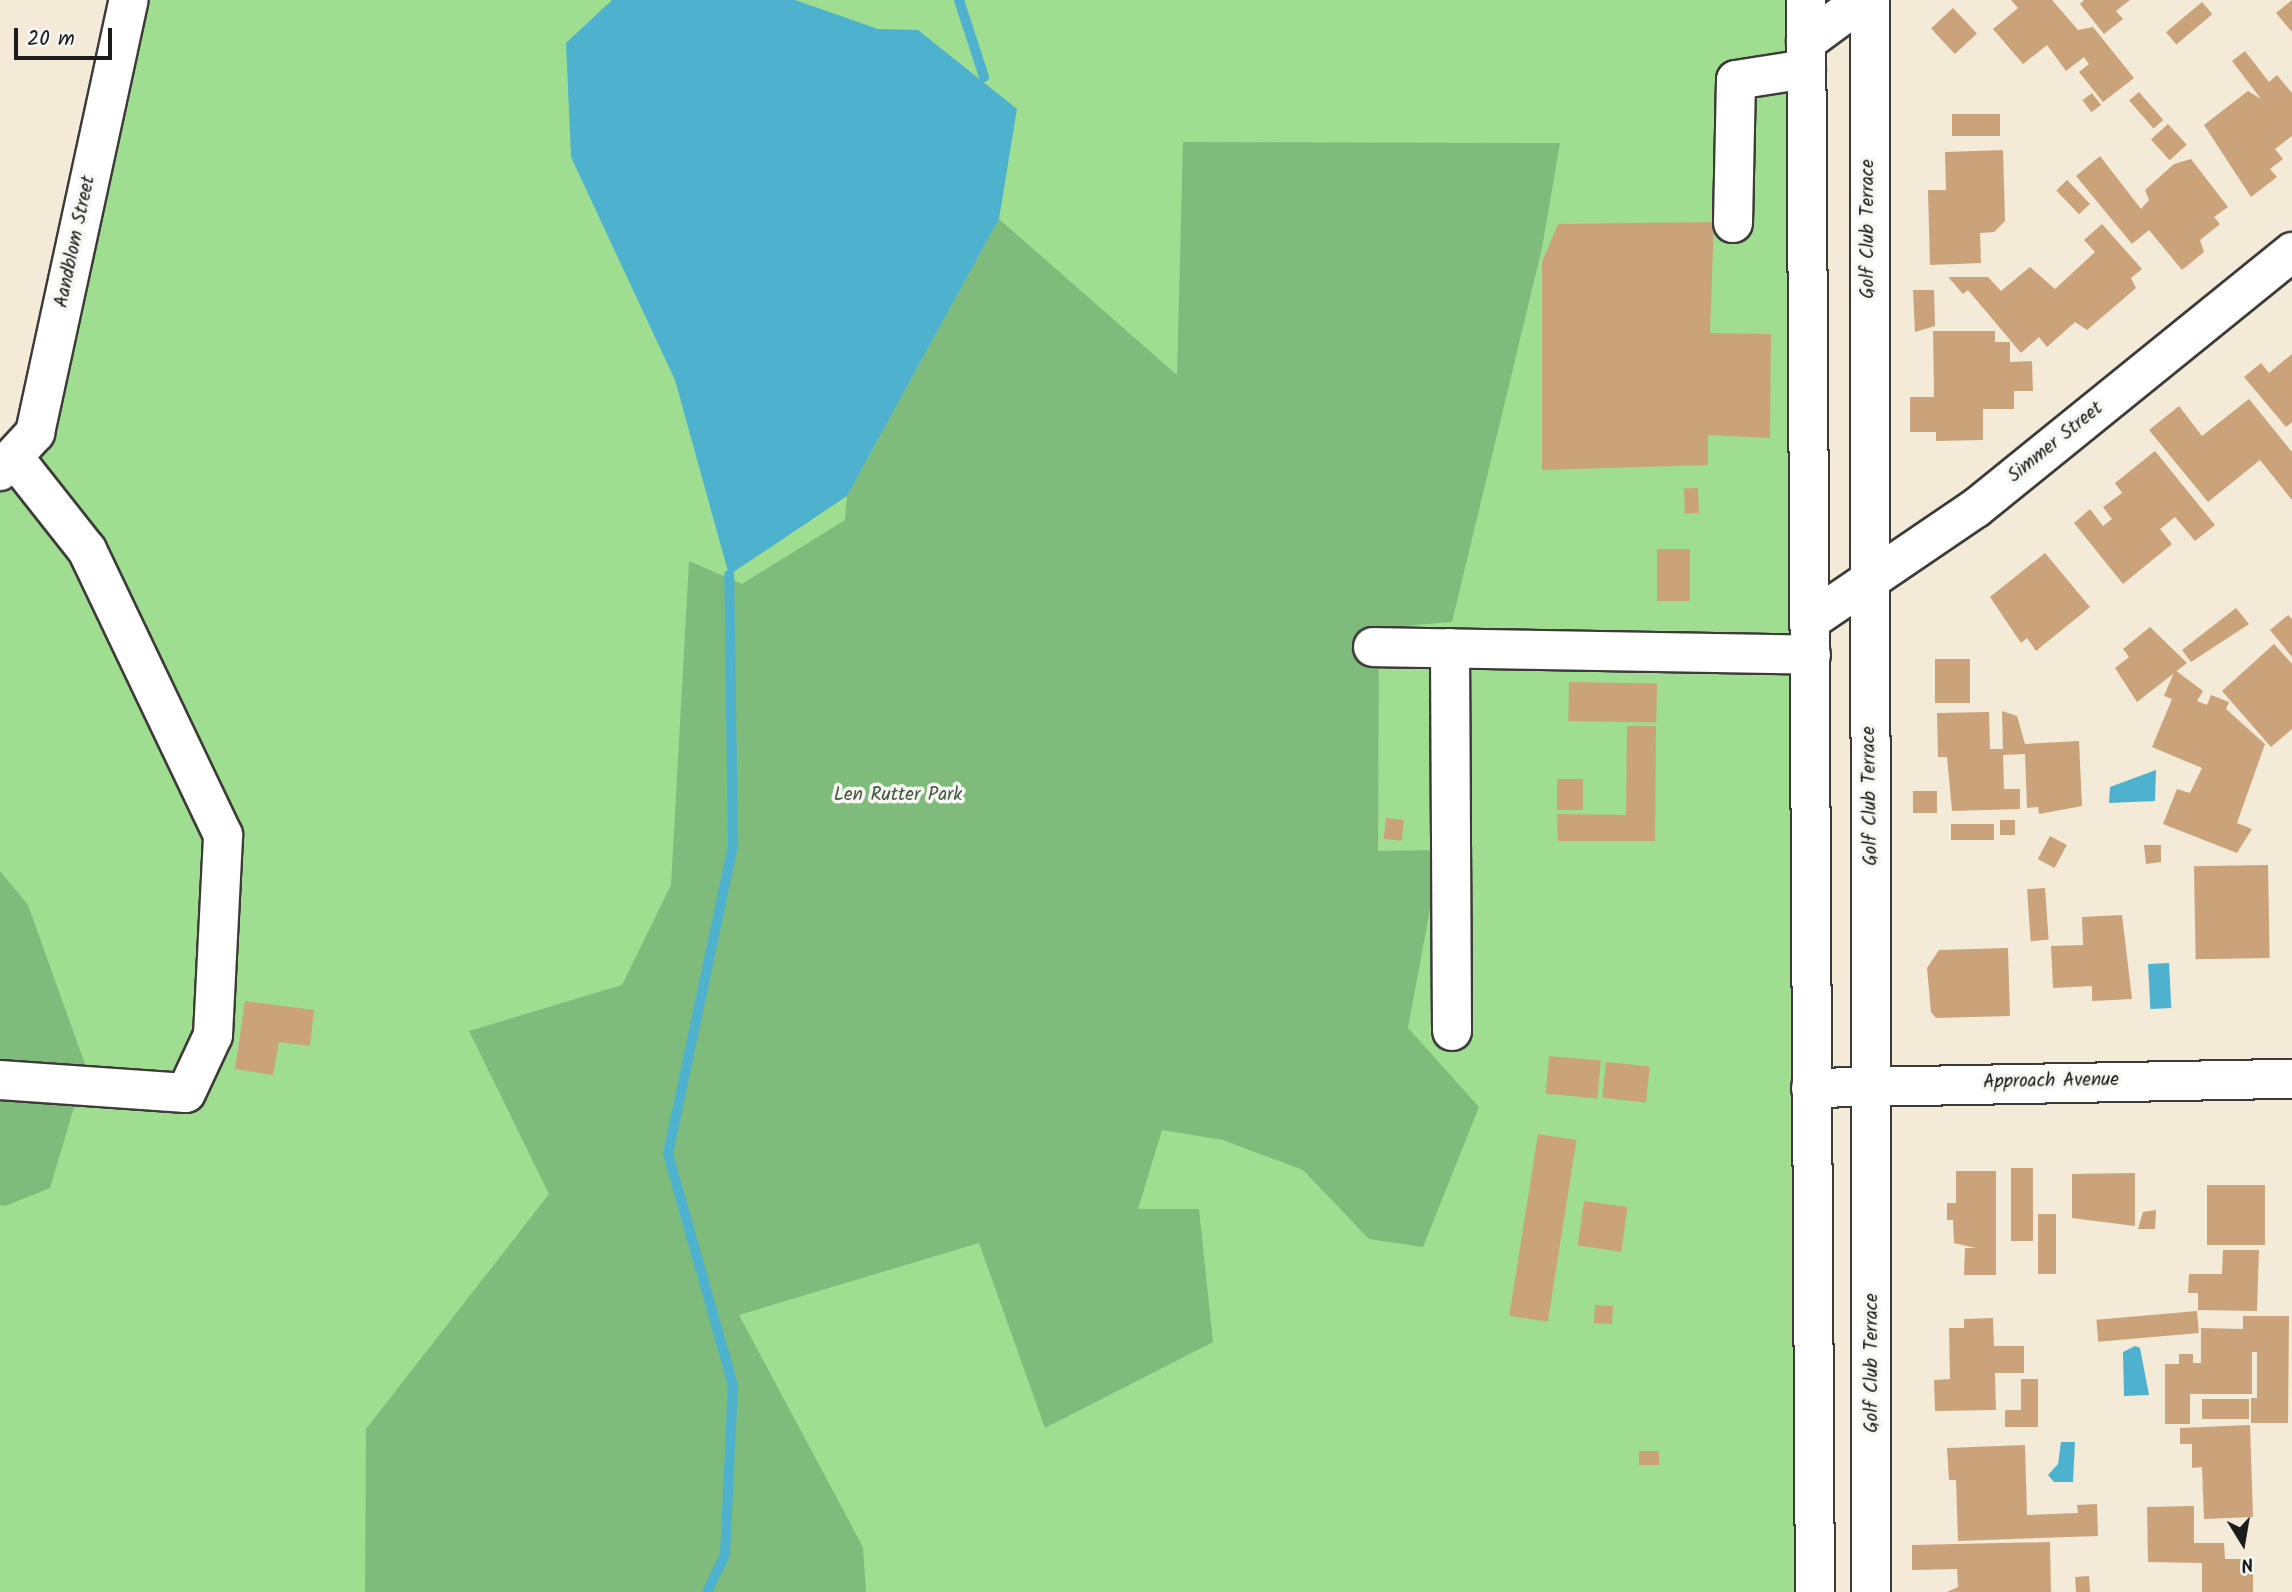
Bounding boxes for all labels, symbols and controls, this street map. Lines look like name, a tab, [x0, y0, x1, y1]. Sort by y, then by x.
scale bar	[18, 14, 116, 58]
text: 20 m	[27, 23, 75, 56]
street label: Golf Club Terrace	[1858, 159, 1880, 299]
street label: Aandblom Street	[51, 174, 101, 310]
street label: Simmer Street	[2004, 398, 2108, 488]
street label: Golf Club Terrace	[1858, 726, 1884, 866]
park label: Len Rutter Park	[834, 785, 962, 807]
street label: Approach Avenue	[1983, 1069, 2119, 1095]
street label: Golf Club Terrace	[1862, 1293, 1884, 1433]
north arrow	[2208, 1508, 2278, 1578]
text: N	[2238, 1548, 2256, 1579]

